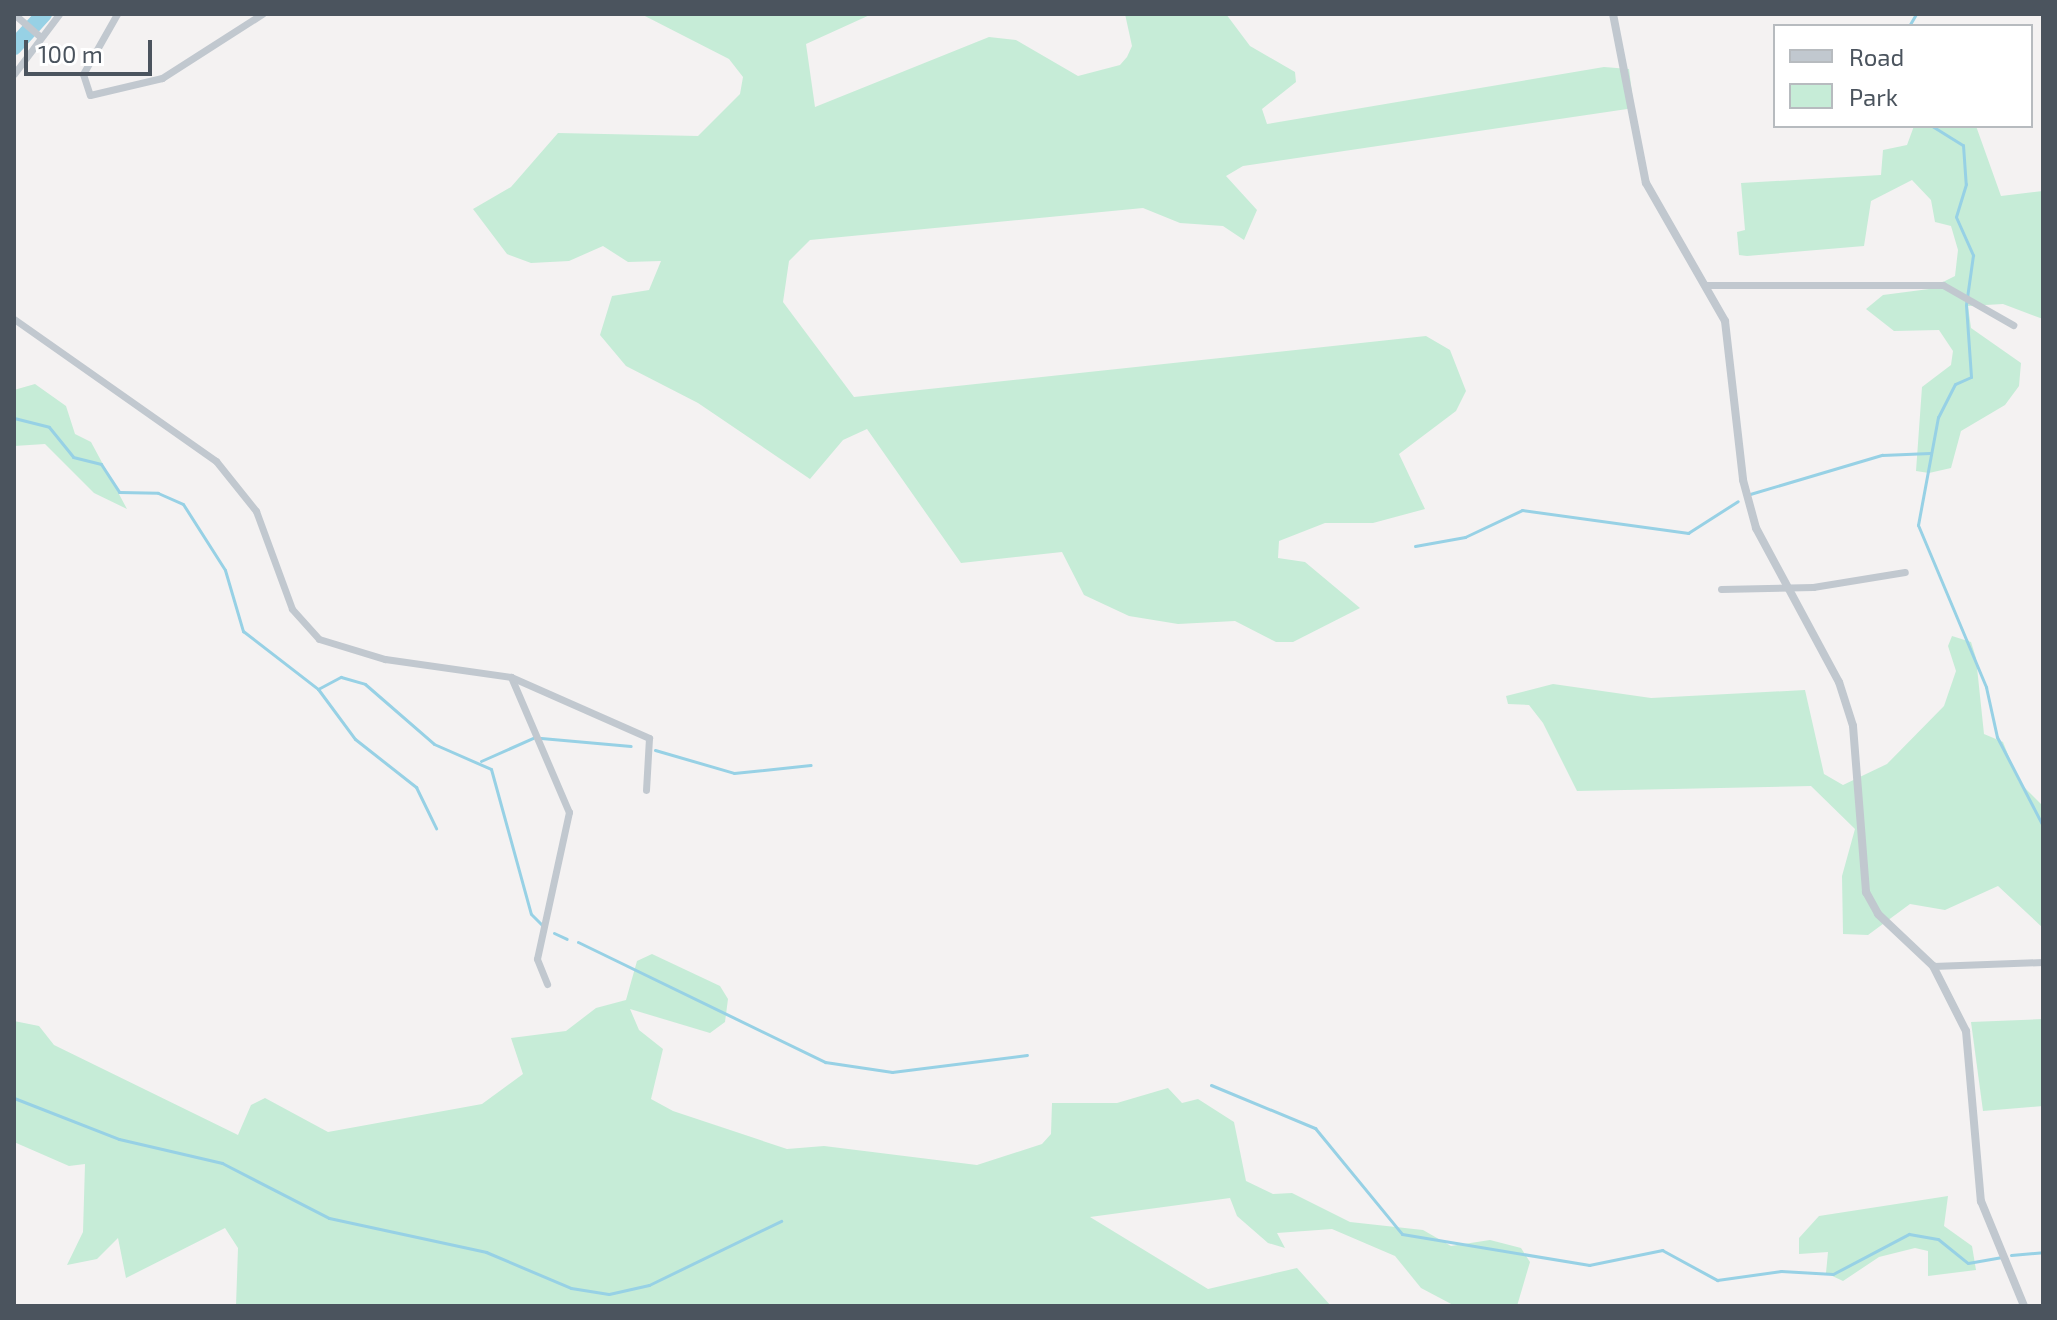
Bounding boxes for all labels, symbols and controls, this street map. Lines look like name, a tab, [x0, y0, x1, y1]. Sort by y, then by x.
scale bar	[28, 24, 156, 74]
legend	[1773, 24, 2033, 128]
text: 100 m	[38, 39, 103, 68]
text: Road	[1849, 42, 1904, 71]
text: Park	[1849, 82, 1898, 111]

